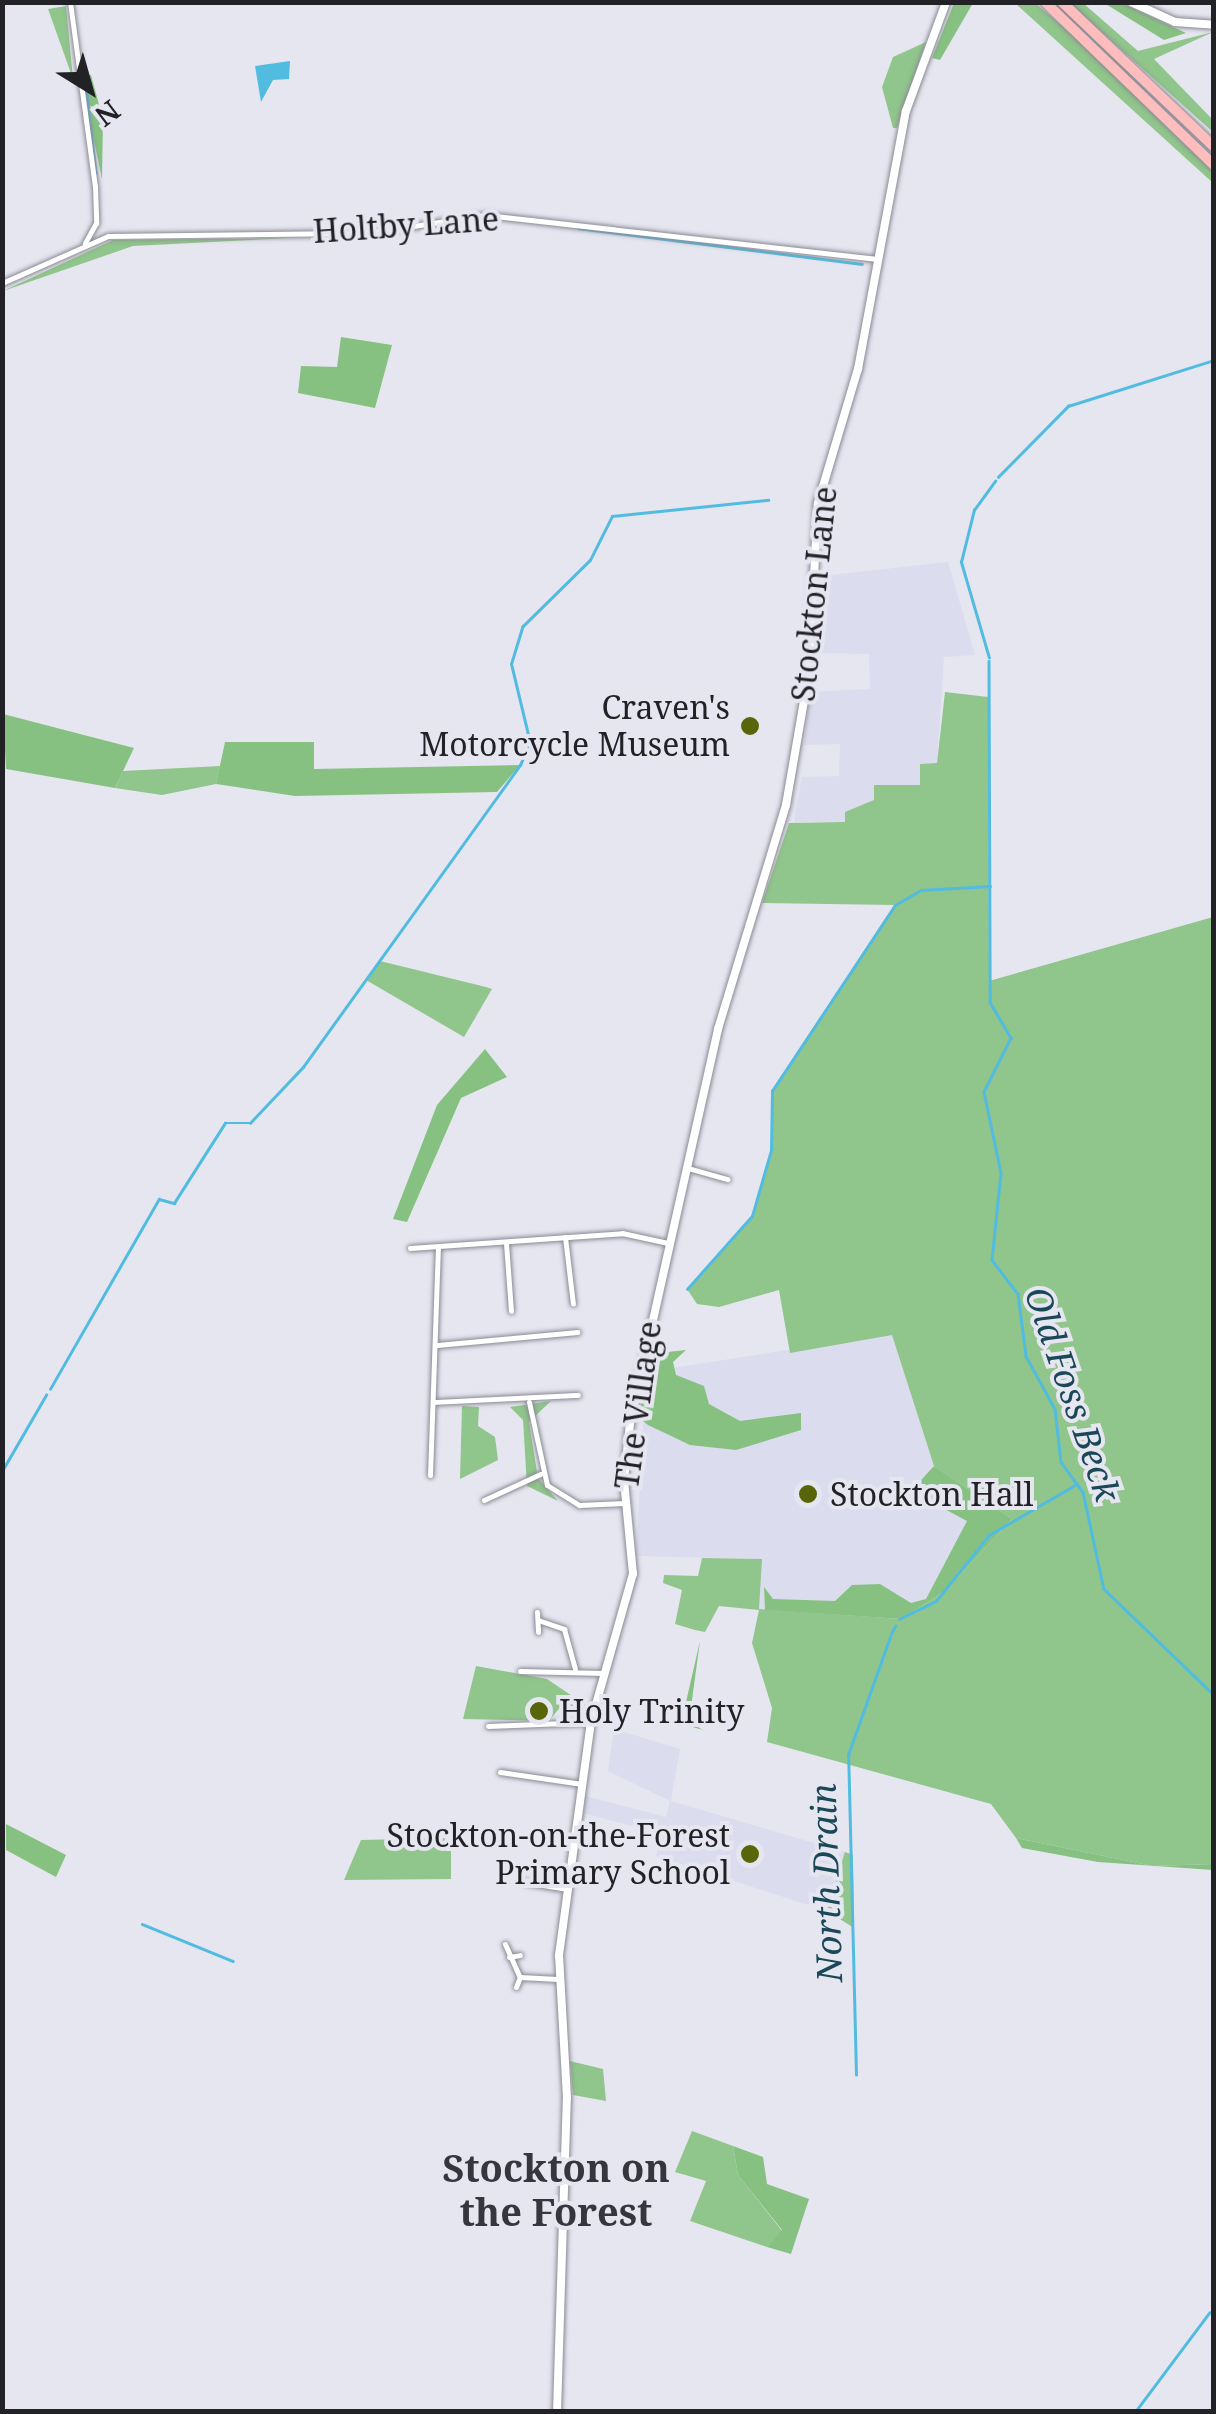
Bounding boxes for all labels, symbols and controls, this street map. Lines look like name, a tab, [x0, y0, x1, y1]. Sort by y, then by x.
north arrow	[40, 40, 140, 140]
text: N	[88, 92, 128, 136]
street label: Holtby Lane	[312, 199, 500, 251]
street label: Stockton Lane	[784, 485, 844, 703]
place label: Craven's Motorcycle Museum	[419, 689, 730, 764]
marker: Craven's Motorcycle Museum	[739, 715, 761, 737]
water label: Old Foss Beck	[1017, 1281, 1129, 1507]
street label: The Village	[607, 1318, 669, 1492]
place label: Stockton Hall	[830, 1475, 1034, 1513]
marker: Stockton Hall	[795, 1481, 821, 1507]
place label: Holy Trinity	[559, 1692, 744, 1730]
marker: Holy Trinity	[528, 1700, 550, 1722]
water label: North Drain	[802, 1783, 850, 1983]
place label: Stockton-on-the-Forest Primary School	[387, 1817, 730, 1892]
marker: Stockton-on-the-Forest Primary School	[739, 1843, 761, 1865]
district label: Stockton on the Forest	[442, 2145, 670, 2234]

